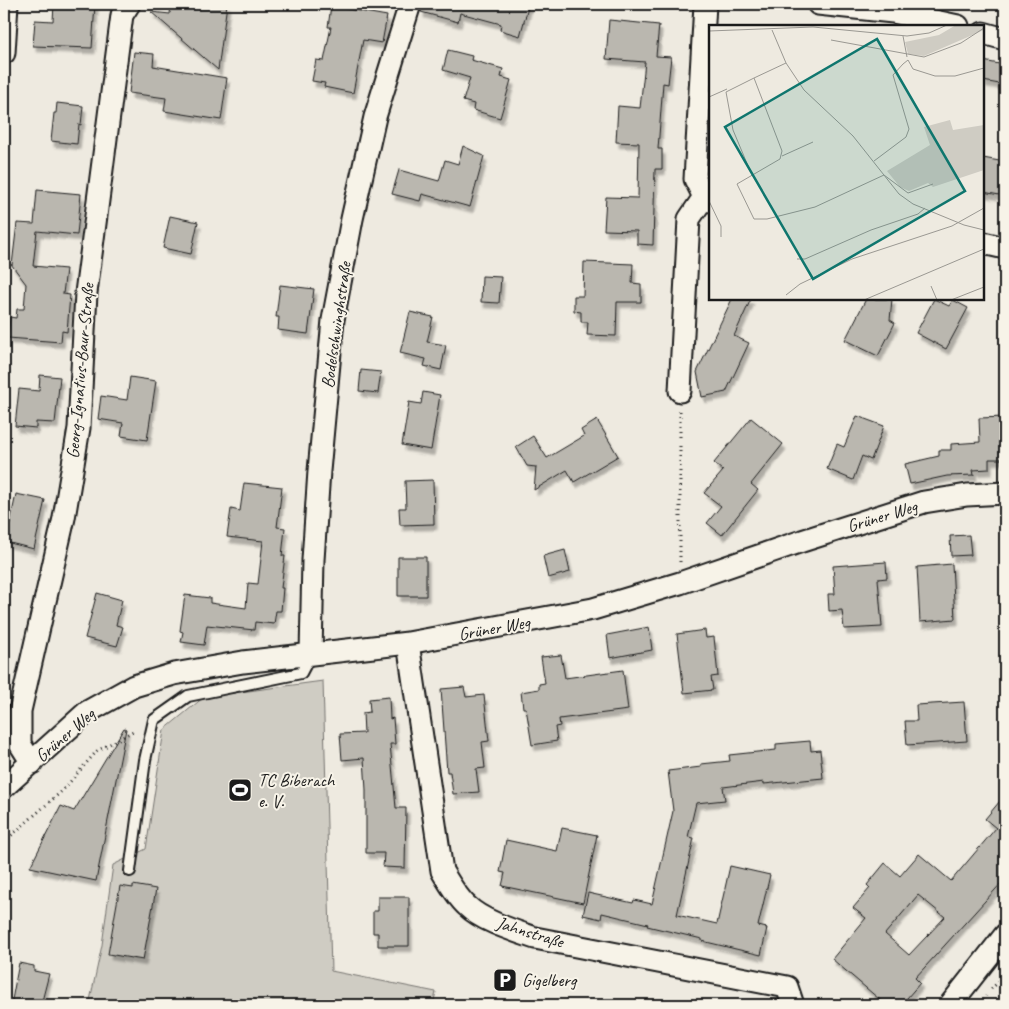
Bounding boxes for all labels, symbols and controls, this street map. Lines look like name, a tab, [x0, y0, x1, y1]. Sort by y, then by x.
inset map	[709, 25, 984, 300]
street label: Bodelschwinghstraße	[316, 259, 356, 389]
street label: Georg-Ignatius-Baur-Straße	[61, 281, 99, 459]
street label: Grüner Weg	[844, 495, 921, 537]
street label: Grüner Weg	[457, 611, 533, 645]
street label: Grüner Weg	[31, 702, 101, 767]
place label: TC Biberach e. V.	[258, 769, 336, 812]
sports icon: TC Biberach e. V.	[227, 777, 253, 803]
street label: Jahnstraße	[493, 911, 567, 953]
parking icon: Gigelberg	[492, 967, 518, 993]
place label: Gigelberg	[522, 969, 578, 991]

